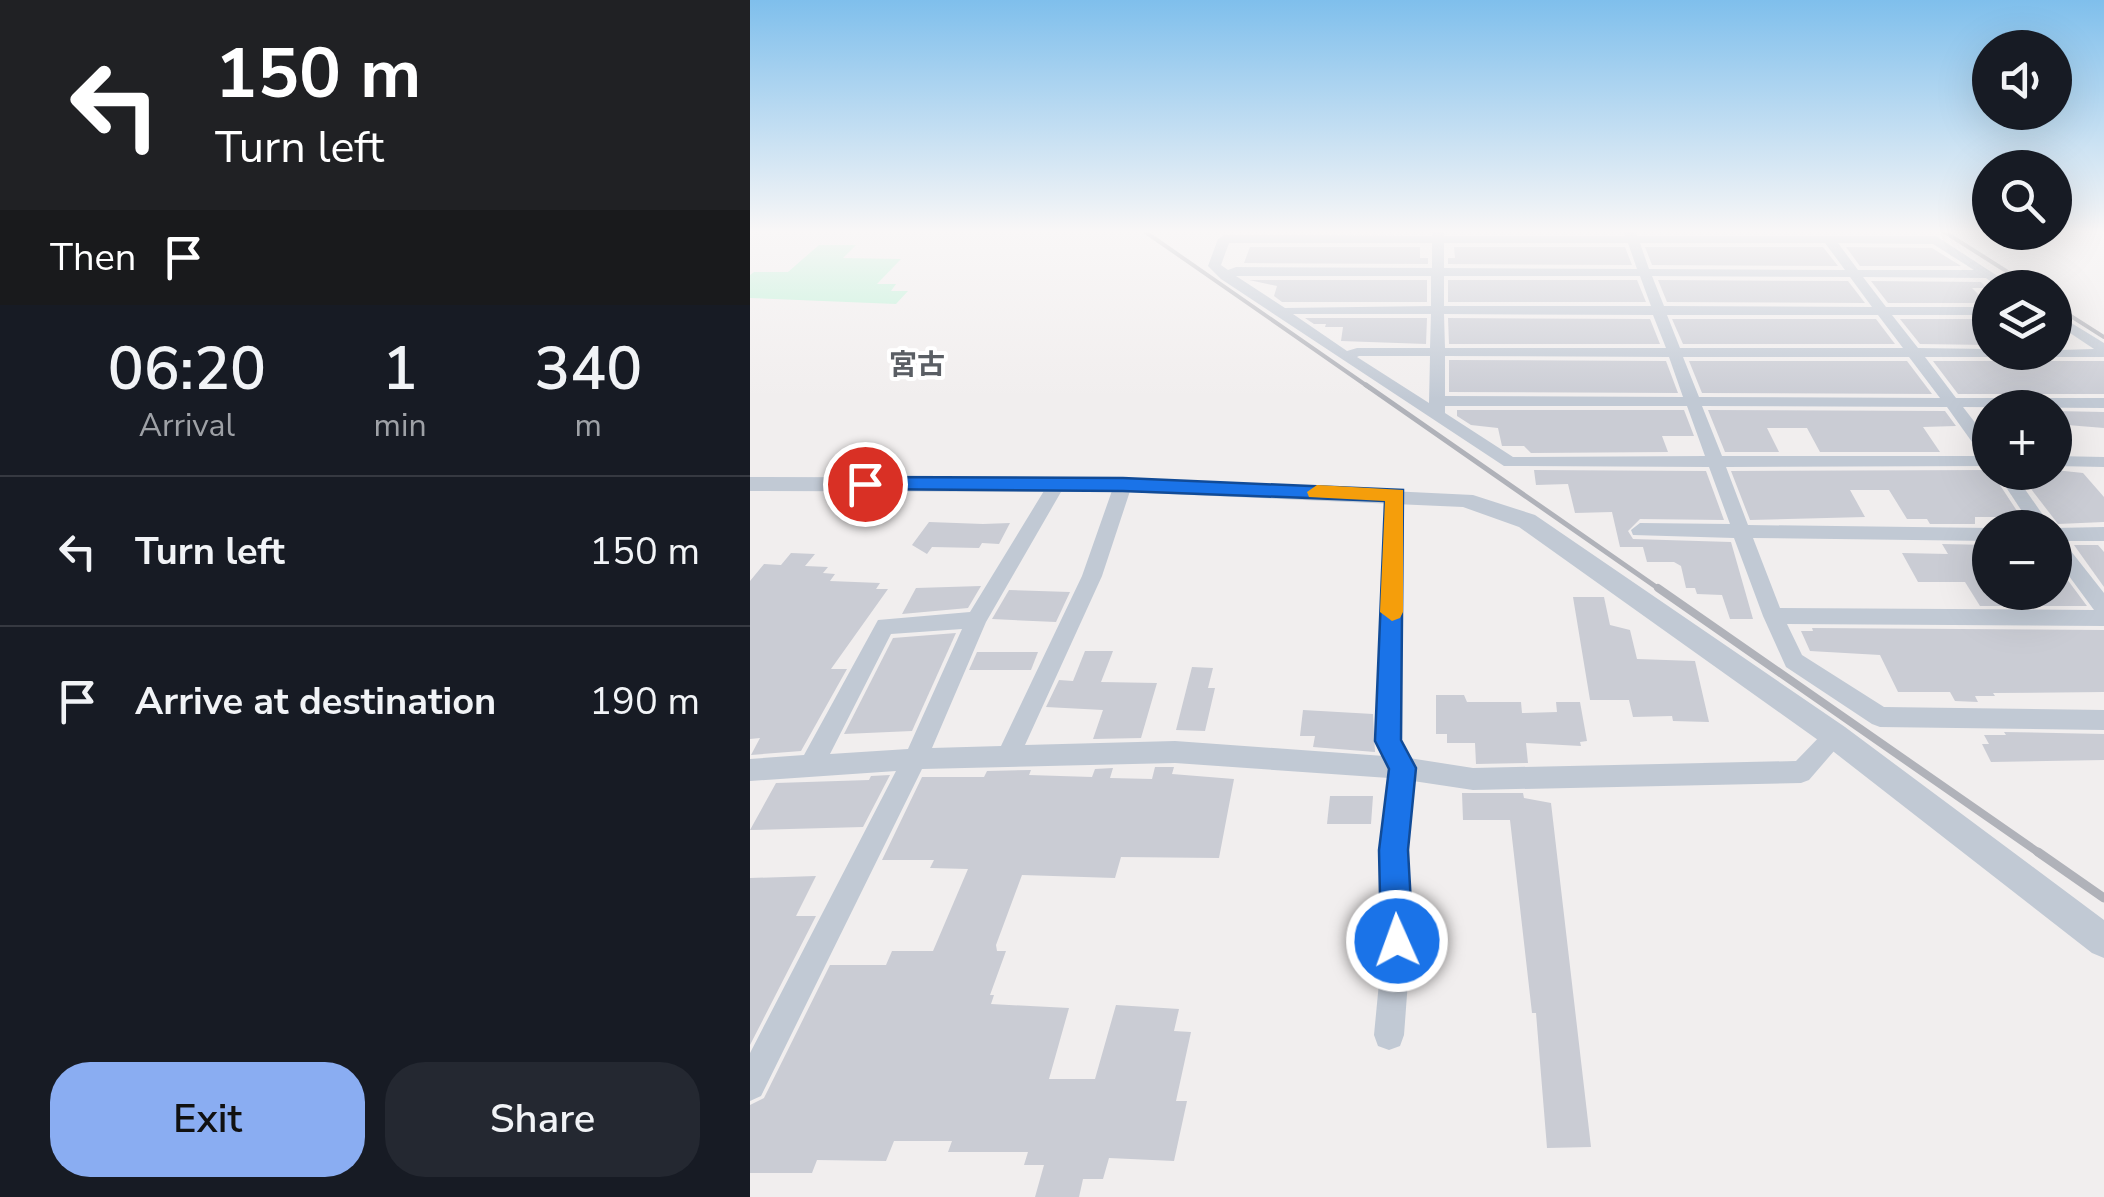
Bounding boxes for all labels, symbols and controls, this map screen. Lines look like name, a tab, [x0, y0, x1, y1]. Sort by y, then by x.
text: 150 m	[215, 26, 421, 122]
map controls	[1972, 30, 2072, 610]
button: sound	[1972, 30, 2072, 130]
icon: left	[50, 40, 180, 170]
text: Turn left	[215, 117, 384, 178]
button: search	[1972, 150, 2072, 250]
icon: arrive	[156, 230, 211, 285]
text: Then	[50, 232, 136, 283]
button: layers	[1972, 270, 2072, 370]
text: 06:20	[108, 328, 266, 410]
text: 1	[382, 328, 418, 410]
text: 340	[534, 328, 642, 410]
district label: 宮古	[889, 346, 945, 384]
button: +	[1972, 390, 2072, 490]
text: Arrival	[139, 404, 235, 447]
text: min	[374, 404, 427, 447]
text: m	[575, 404, 602, 447]
pin	[823, 442, 908, 527]
icon: arrive	[838, 457, 893, 512]
button: −	[1972, 510, 2072, 610]
icon: left	[50, 524, 105, 579]
text: Turn left	[135, 526, 285, 577]
text: 150 m	[589, 526, 700, 577]
icon: arrive	[50, 674, 105, 729]
text: Arrive at destination	[135, 676, 496, 727]
text: 190 m	[589, 676, 700, 727]
position arrow	[1345, 889, 1449, 993]
button: Exit	[50, 1062, 365, 1177]
button: Share	[385, 1062, 700, 1177]

